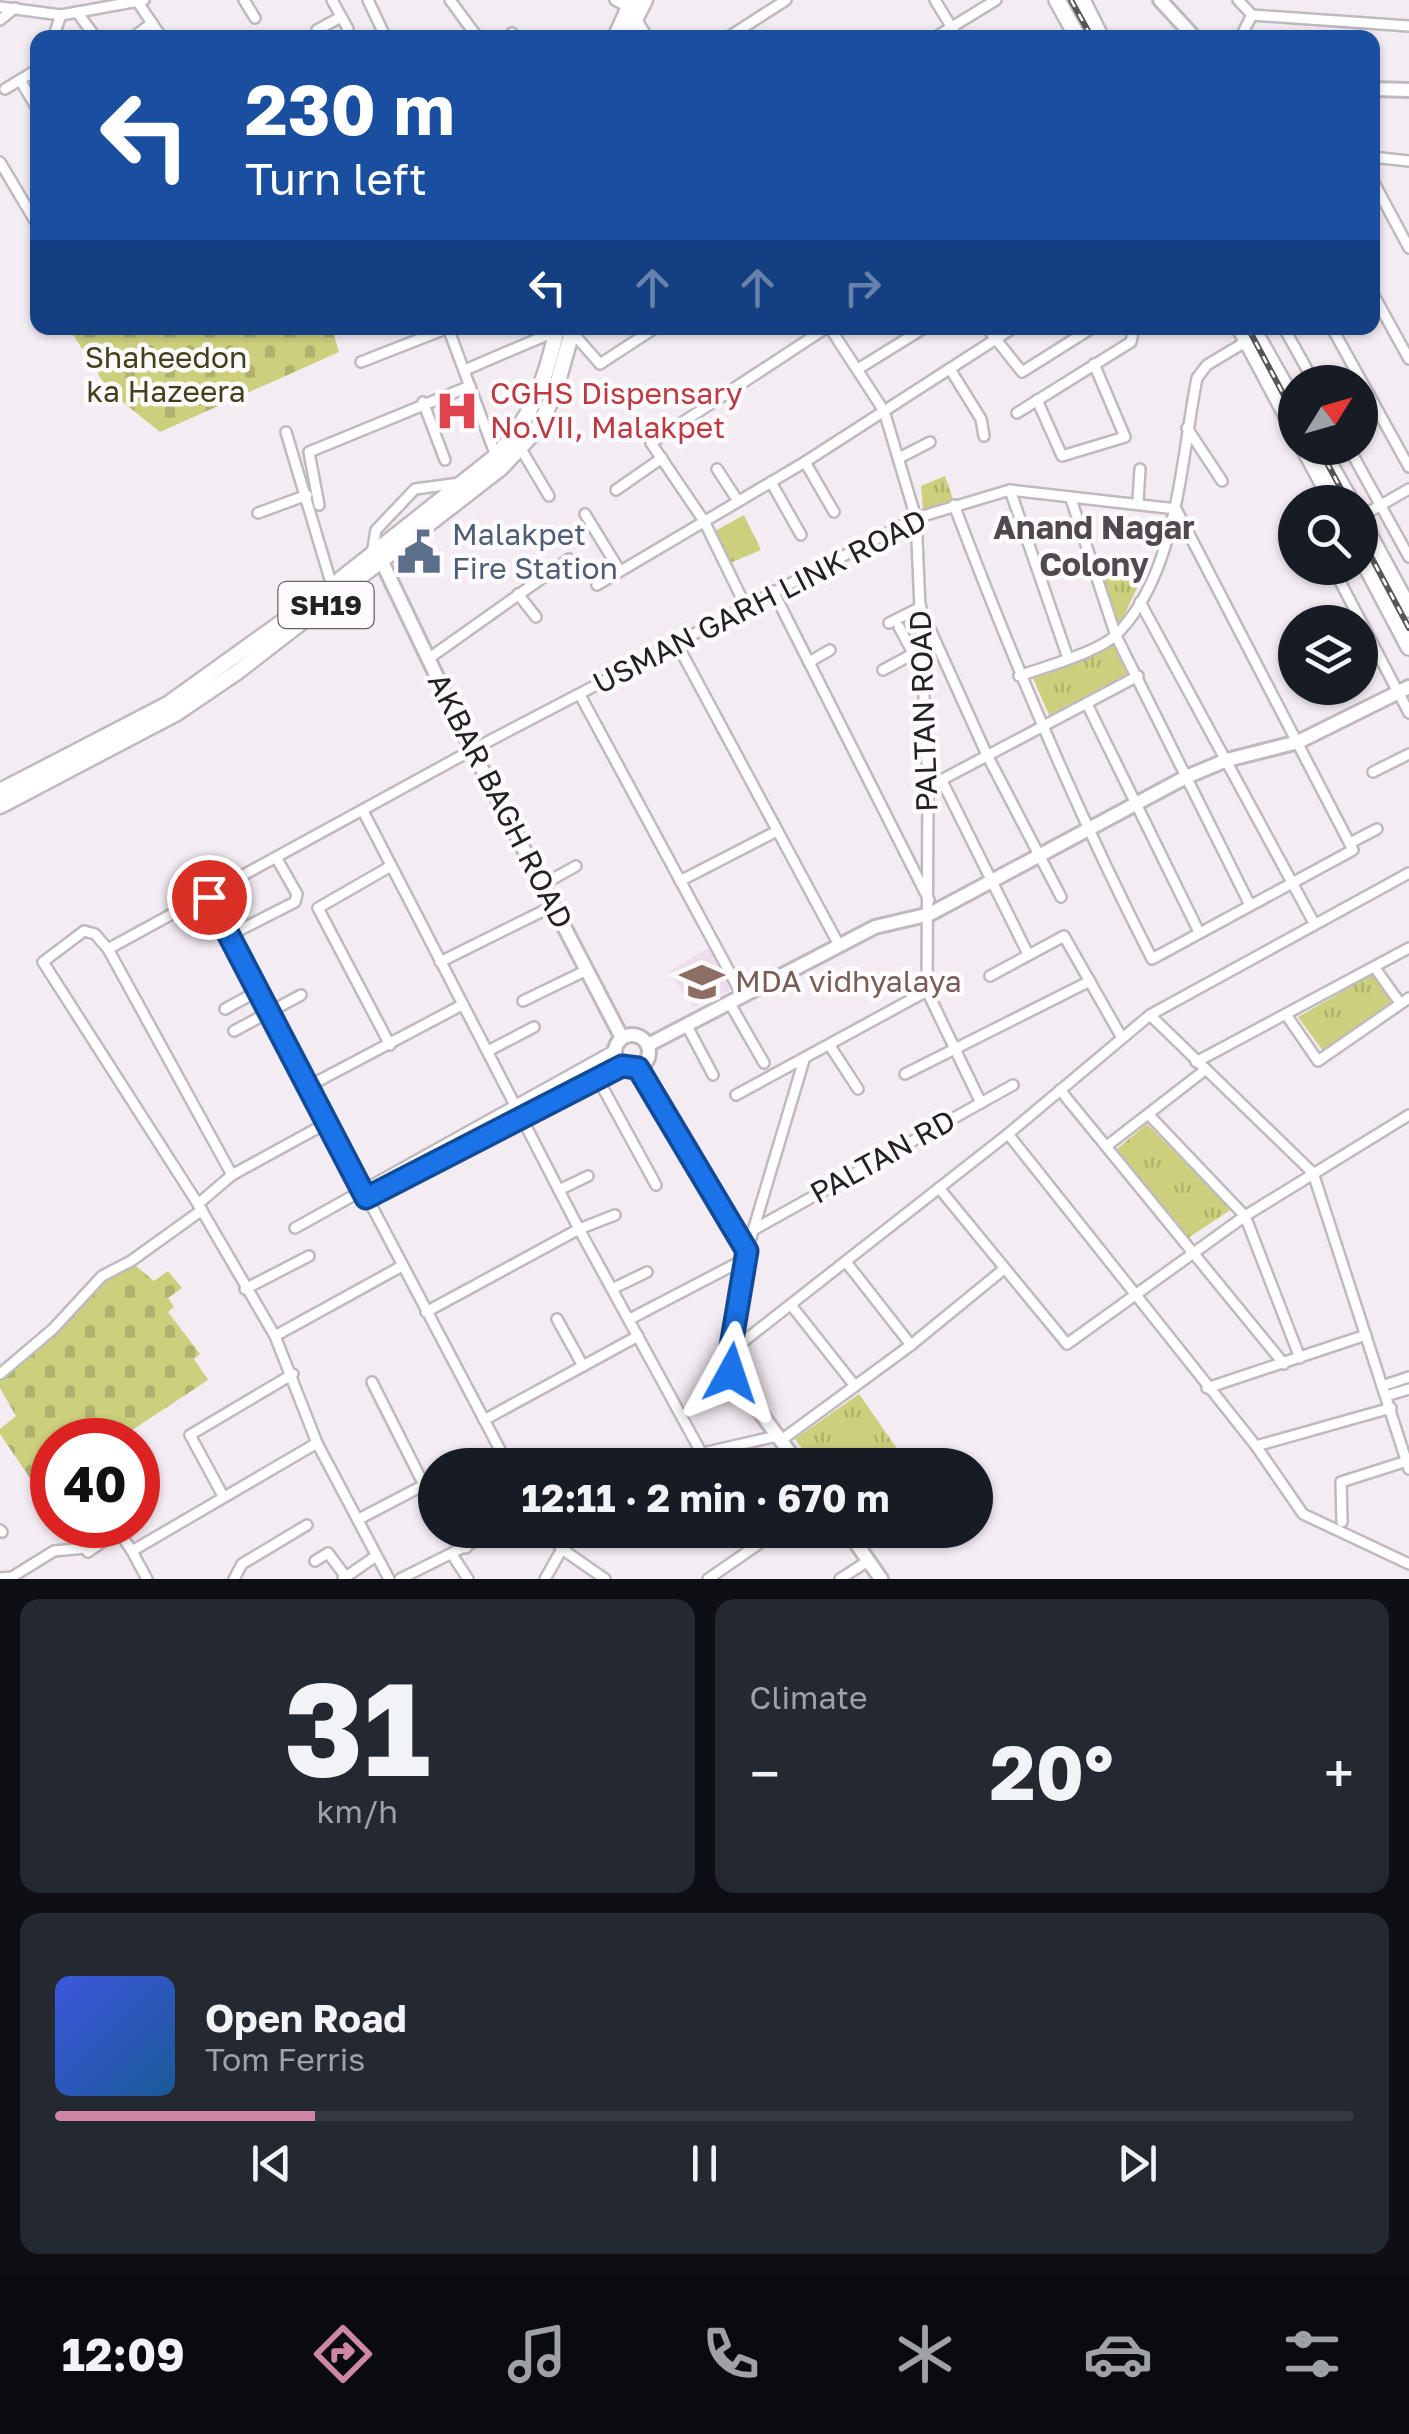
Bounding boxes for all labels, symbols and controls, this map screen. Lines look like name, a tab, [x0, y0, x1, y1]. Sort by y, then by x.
text: 230 m	[245, 66, 455, 150]
icon: left	[80, 70, 210, 200]
text: Turn left	[245, 151, 427, 205]
icon: left	[520, 260, 575, 315]
icon: ahead	[625, 260, 680, 315]
icon: ahead	[730, 260, 785, 315]
icon: right	[835, 260, 890, 315]
park label: Shaheedon ka Hazeera	[85, 339, 247, 409]
north arrow	[1278, 365, 1378, 465]
map controls	[1278, 365, 1378, 705]
place label: CGHS Dispensary No.VII, Malakpet	[490, 375, 743, 445]
hospital icon: CGHS Dispensary No.VII, Malakpet	[433, 387, 481, 435]
button: search	[1278, 485, 1378, 585]
street label: USMAN GARH LINK ROAD	[587, 501, 932, 701]
district label: Anand Nagar Colony	[993, 508, 1195, 583]
place label: Malakpet Fire Station	[452, 516, 618, 586]
public building icon: Malakpet Fire Station	[395, 528, 443, 576]
road number: SH19	[278, 582, 374, 628]
button: layers	[1278, 605, 1378, 705]
street label: PALTAN ROAD	[901, 610, 945, 812]
street label: AKBAR BAGH ROAD	[421, 667, 581, 934]
pin	[167, 855, 252, 940]
icon: arrive	[182, 870, 237, 925]
school or university icon: MDA vidhyalaya	[678, 958, 726, 1006]
place label: MDA vidhyalaya	[735, 963, 962, 999]
street label: PALTAN RD	[804, 1102, 961, 1211]
position arrow	[679, 1321, 783, 1425]
speed limit sign: 40	[30, 1418, 160, 1548]
text: 12:11 · 2 min · 670 m	[522, 1475, 890, 1520]
text: 31	[284, 1649, 430, 1805]
text: Climate	[750, 1678, 868, 1716]
text: 20°	[990, 1726, 1114, 1817]
text: −	[750, 1740, 780, 1806]
text: +	[1324, 1740, 1354, 1806]
text: km/h	[317, 1792, 398, 1830]
text: Open Road	[205, 1995, 407, 2040]
text: Tom Ferris	[205, 2040, 365, 2078]
icon: previous	[244, 2136, 299, 2191]
icon: pause	[677, 2136, 732, 2191]
icon: next	[1110, 2136, 1165, 2191]
icon: directions	[308, 2319, 378, 2389]
icon: music	[502, 2319, 572, 2389]
icon: phone	[696, 2319, 766, 2389]
icon: climate	[890, 2319, 960, 2389]
icon: car	[1083, 2319, 1153, 2389]
icon: filters	[1277, 2319, 1347, 2389]
text: 12:09	[62, 2327, 185, 2381]

